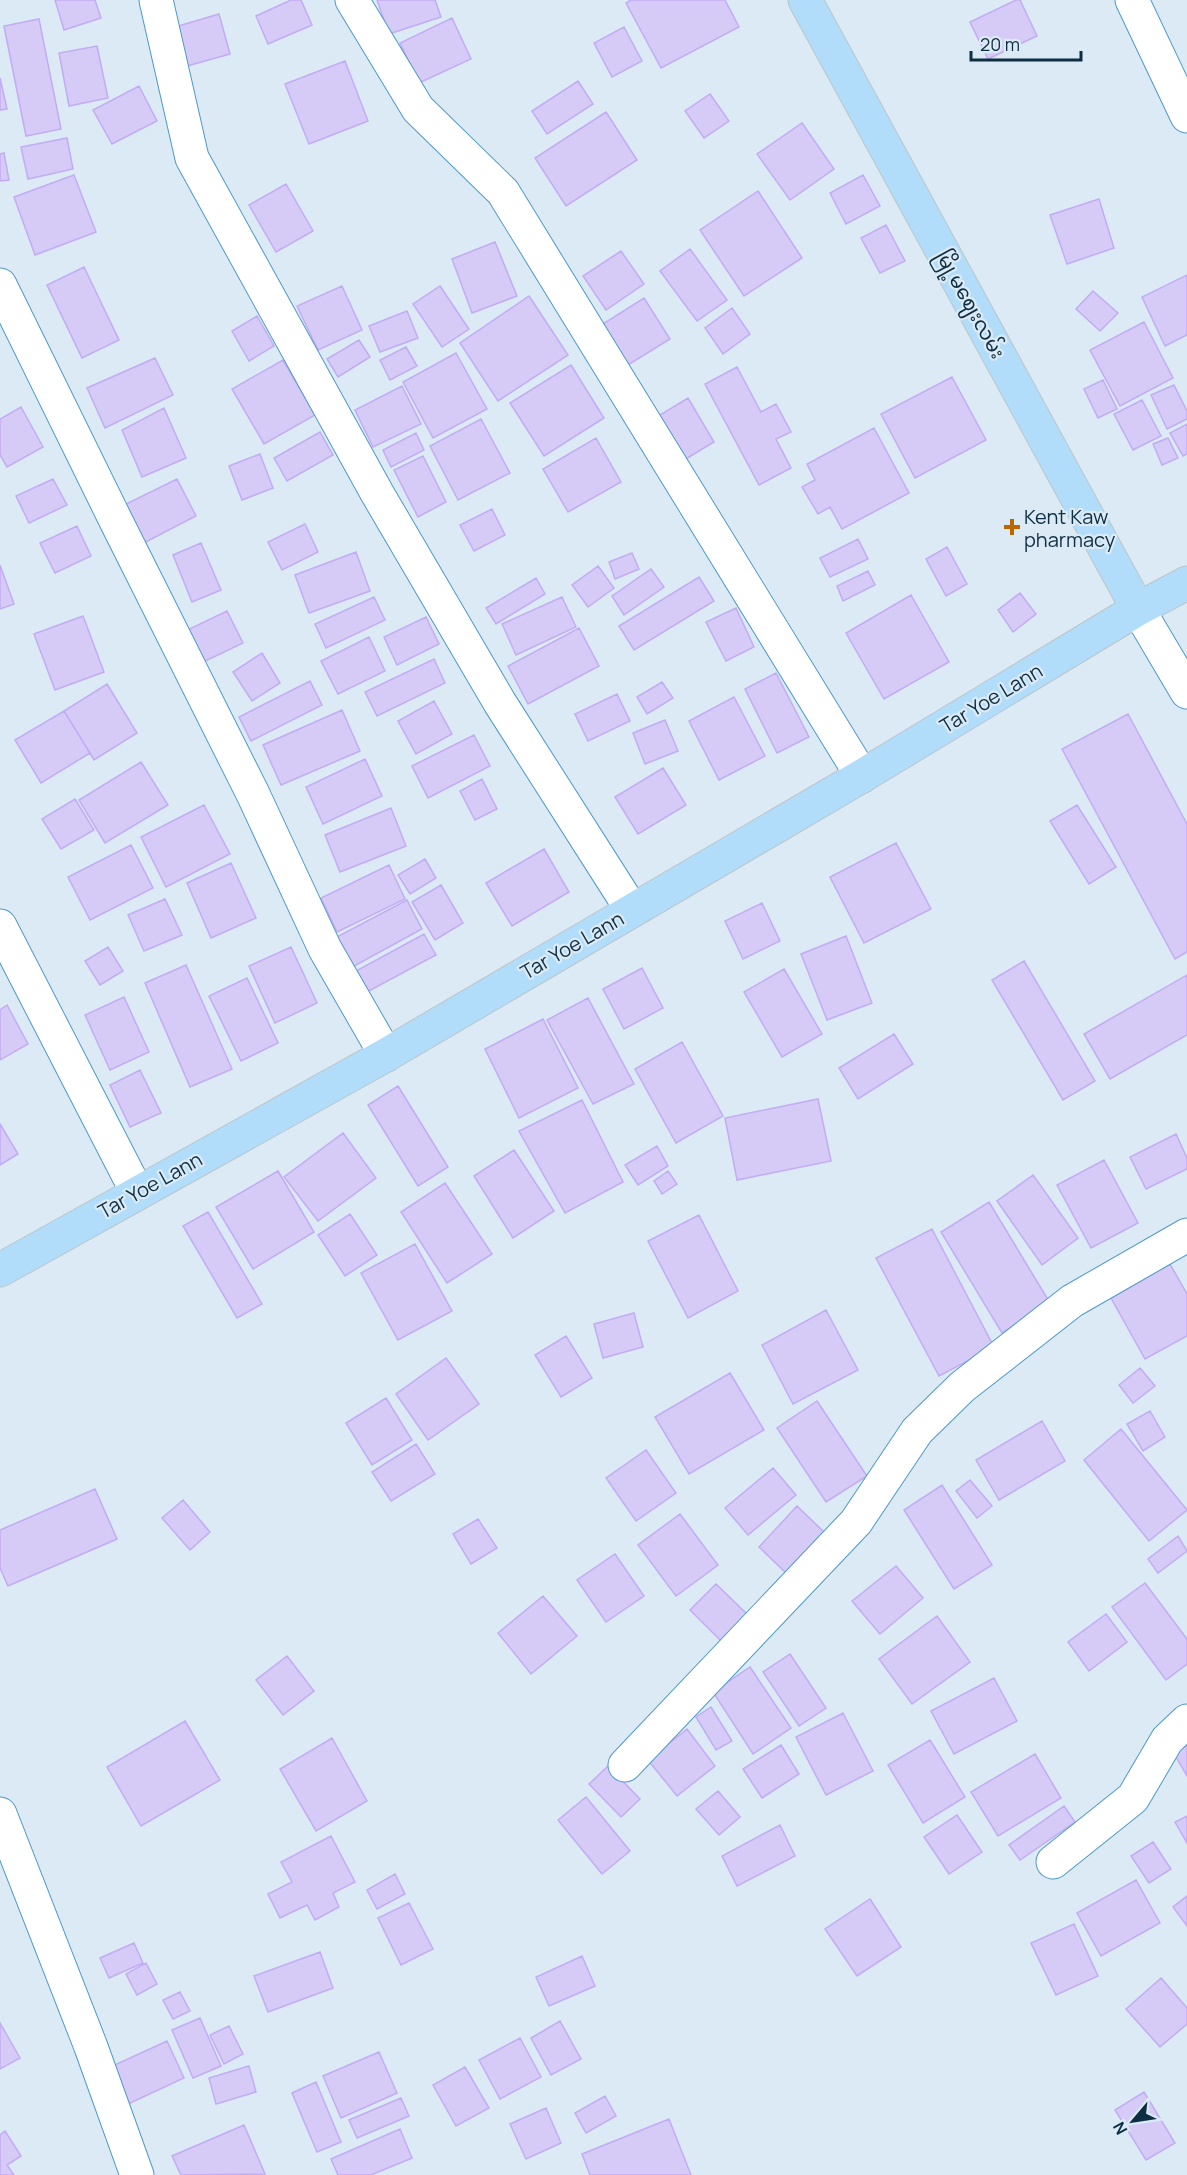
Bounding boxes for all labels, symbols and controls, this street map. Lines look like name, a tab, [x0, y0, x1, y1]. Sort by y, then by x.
scale bar	[971, 24, 1080, 62]
text: 20 m	[980, 32, 1020, 56]
street label: မြို့မဈေးလမ်း	[927, 245, 1012, 365]
place label: Kent Kaw pharmacy	[1024, 503, 1116, 553]
marker: Kent Kaw pharmacy	[1005, 520, 1019, 534]
street label: Tar Yoe Lann	[935, 657, 1047, 739]
street label: Tar Yoe Lann	[515, 905, 629, 985]
street label: Tar Yoe Lann	[93, 1145, 207, 1225]
north arrow	[1103, 2091, 1163, 2151]
text: N	[1107, 2118, 1132, 2139]

